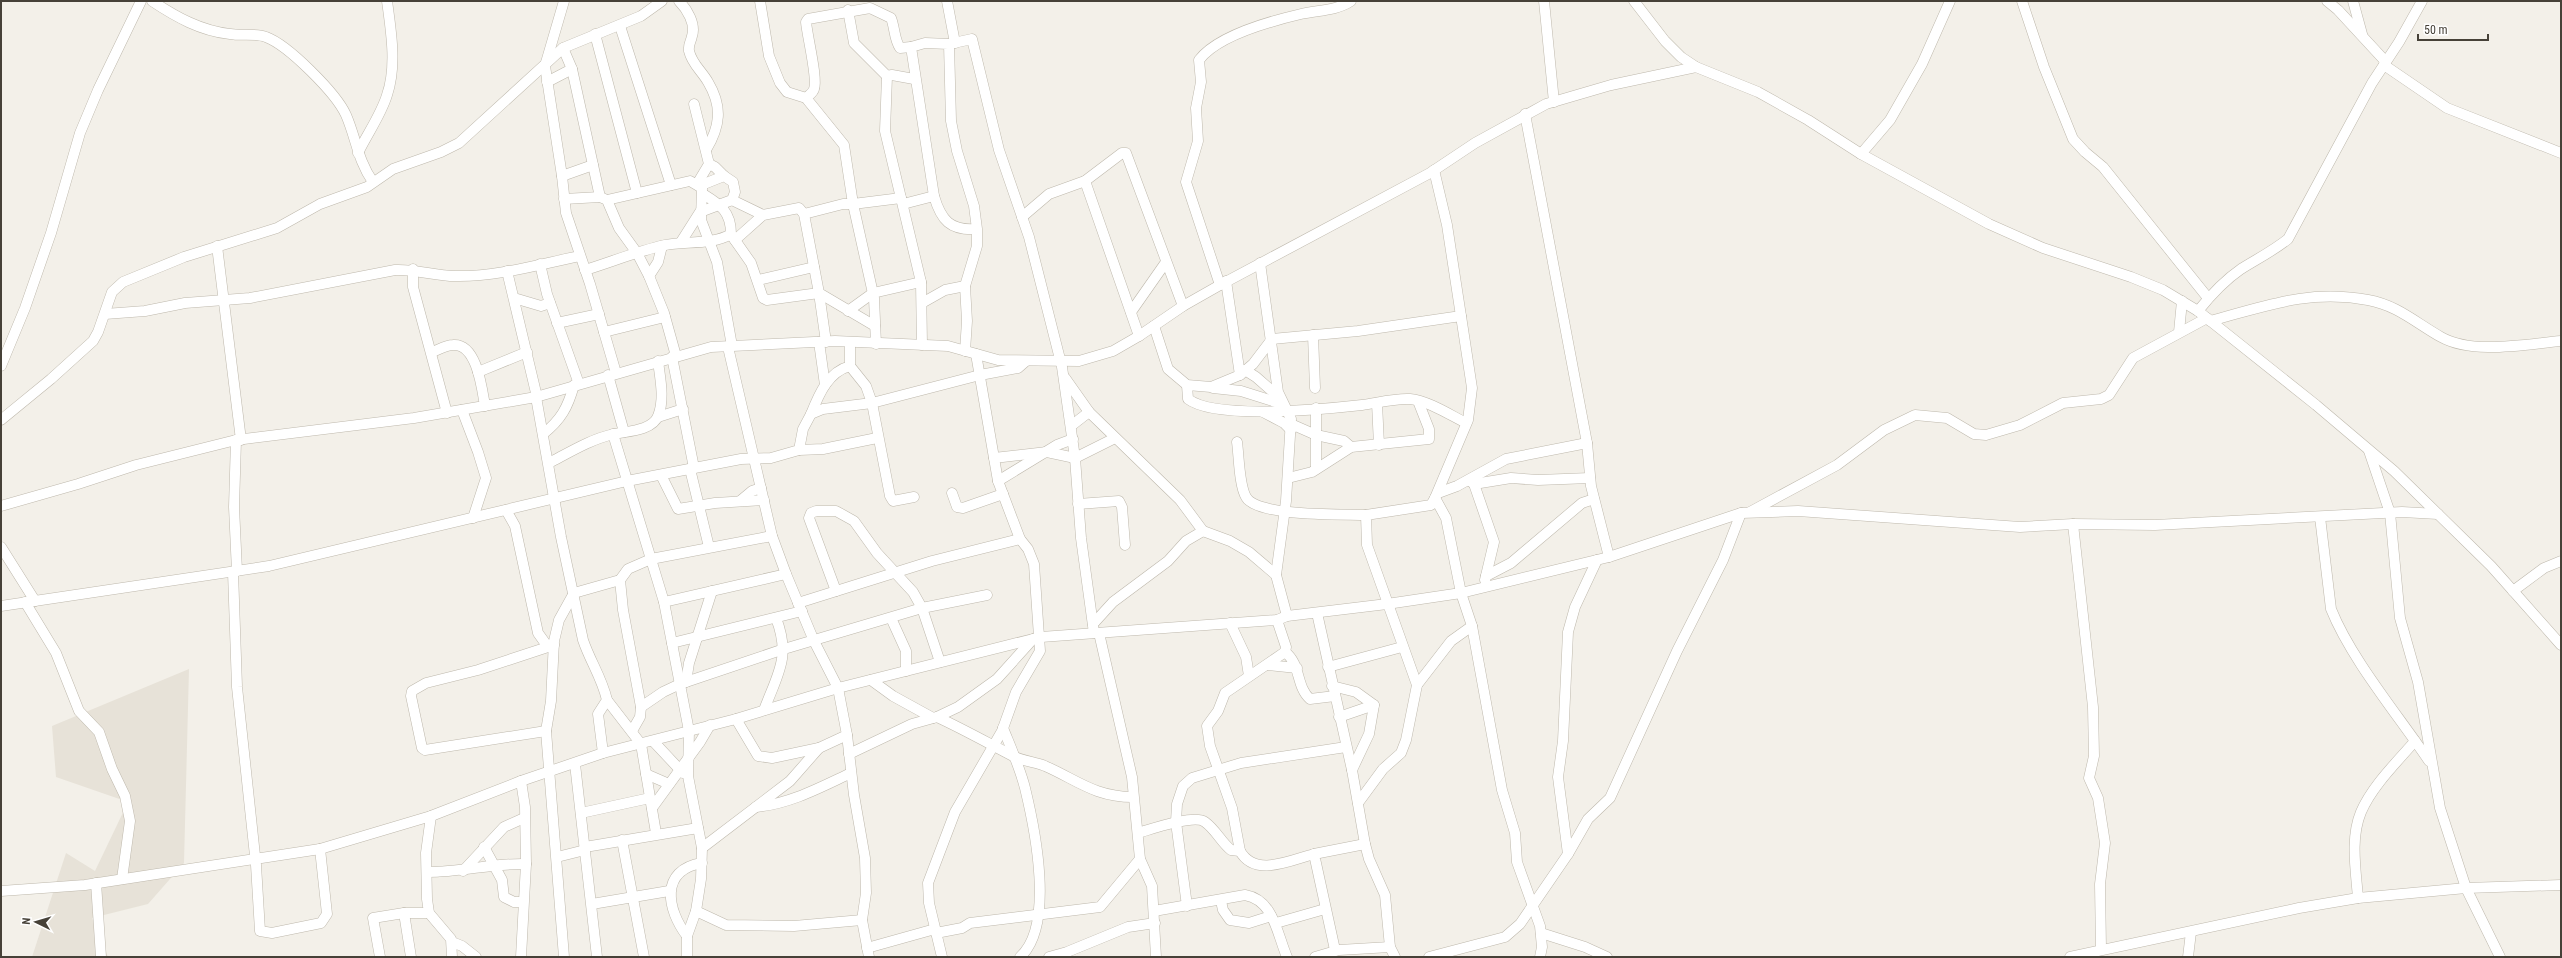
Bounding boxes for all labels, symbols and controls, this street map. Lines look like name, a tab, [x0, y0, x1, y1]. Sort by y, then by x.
scale bar	[2418, 16, 2488, 42]
text: 50 m	[2424, 23, 2448, 37]
north arrow	[16, 902, 56, 942]
text: N	[20, 917, 33, 925]

